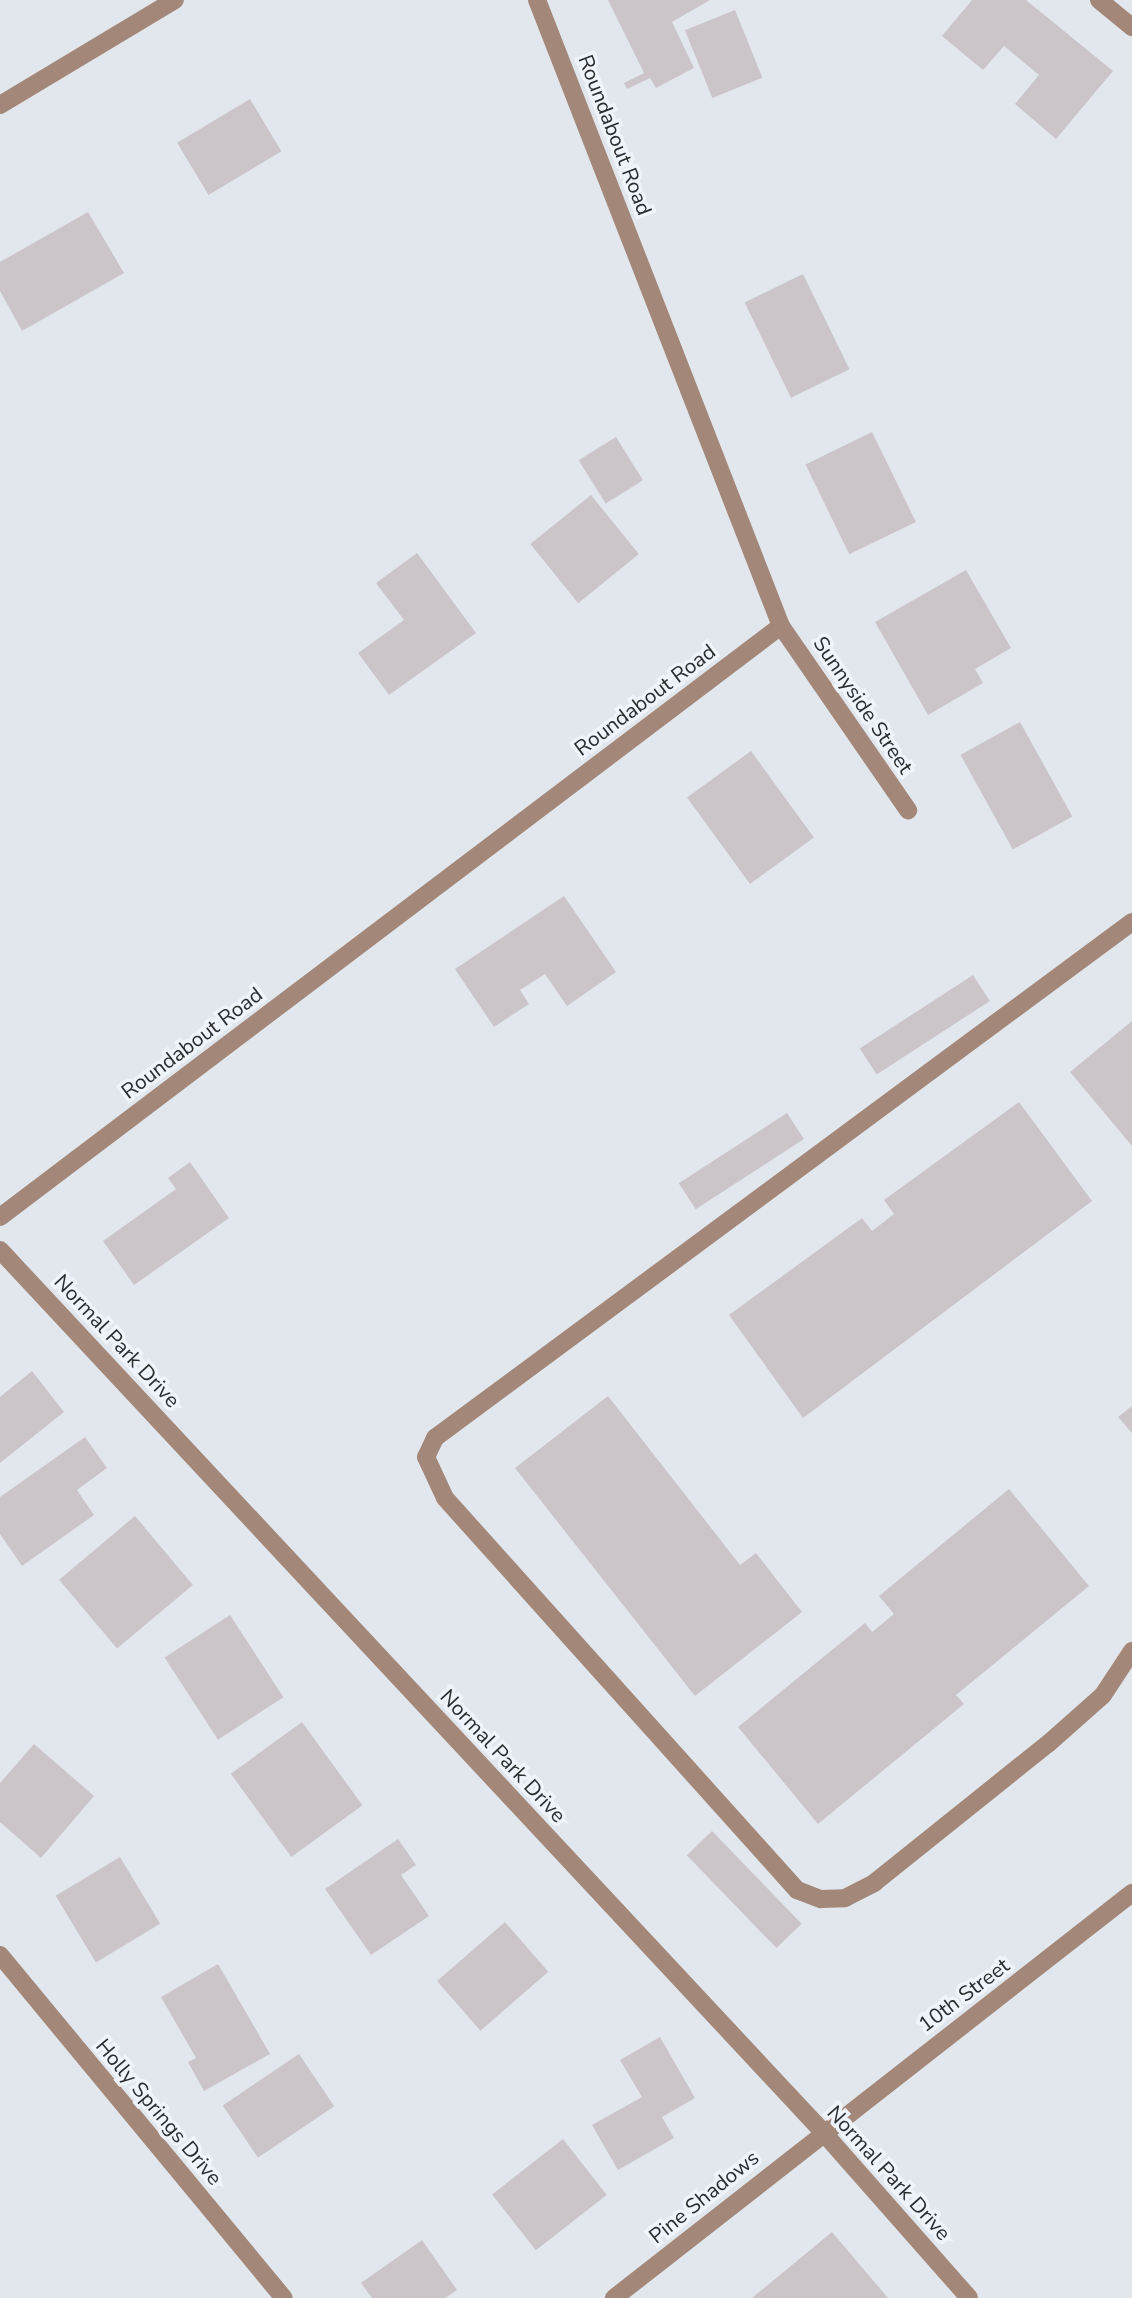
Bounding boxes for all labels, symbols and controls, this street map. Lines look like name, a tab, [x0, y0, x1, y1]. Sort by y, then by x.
street label: Roundabout Road	[573, 51, 657, 219]
street label: Sunnyside Street	[808, 632, 918, 778]
street label: Roundabout Road	[570, 639, 720, 761]
street label: Roundabout Road	[117, 982, 267, 1104]
street label: Normal Park Drive	[49, 1269, 185, 1413]
street label: Normal Park Drive	[435, 1684, 571, 1828]
street label: 10th Street	[914, 1953, 1014, 2037]
street label: Holly Springs Drive	[90, 2034, 228, 2190]
street label: Normal Park Drive	[822, 2100, 956, 2246]
street label: Pine Shadows	[644, 2145, 764, 2249]

